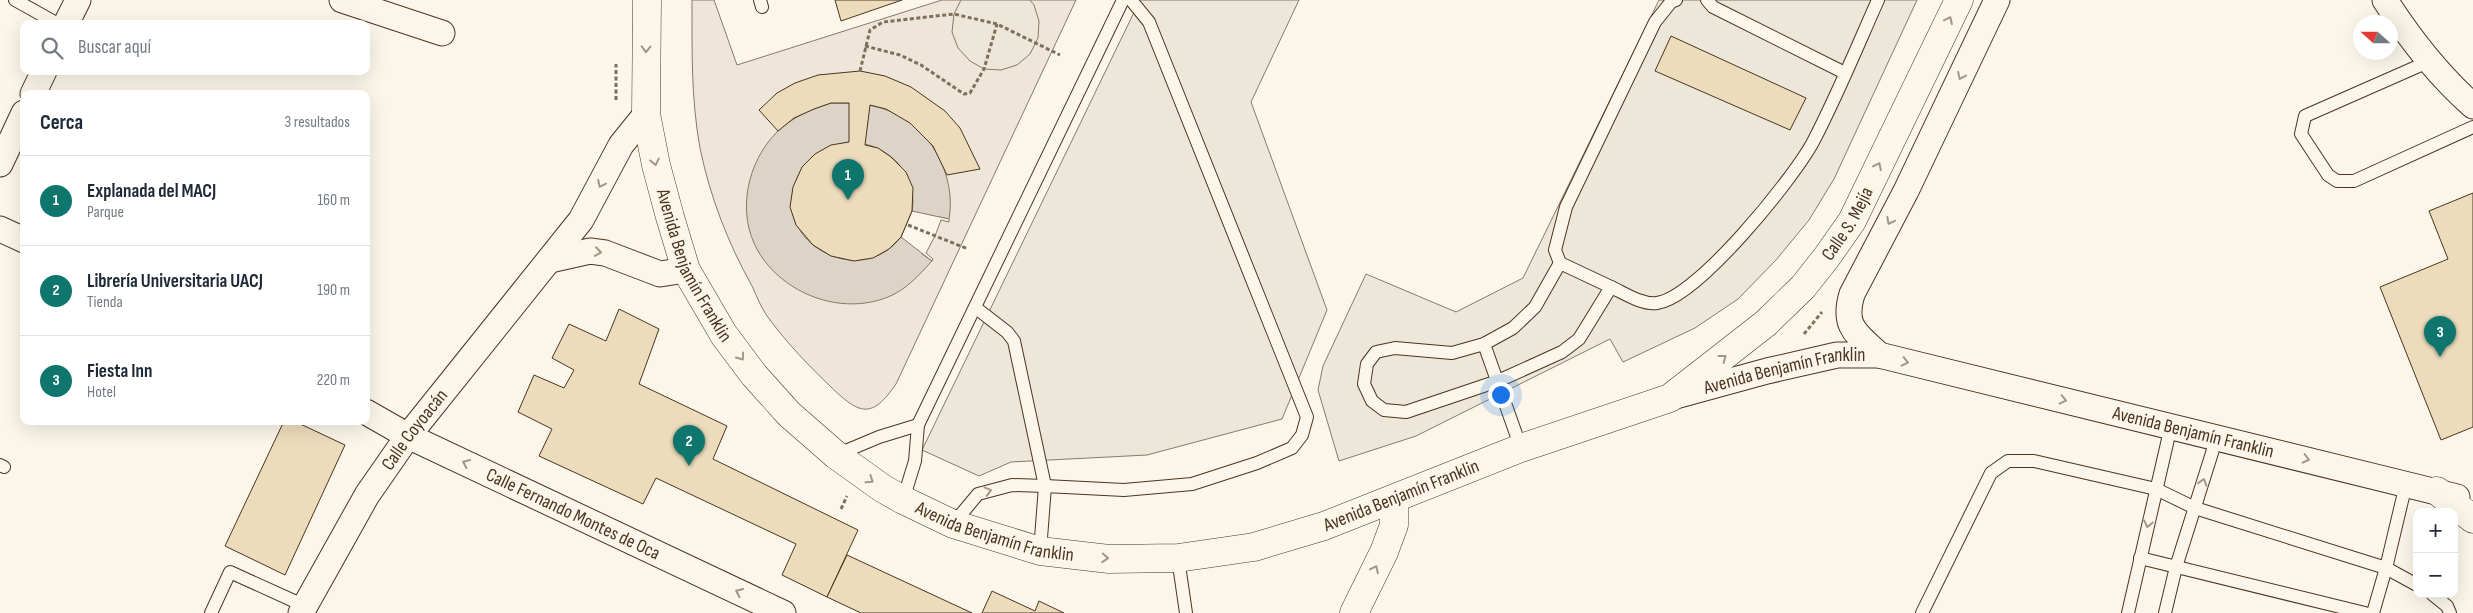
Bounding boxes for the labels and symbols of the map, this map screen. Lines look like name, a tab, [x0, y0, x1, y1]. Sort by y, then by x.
north arrow	[2353, 15, 2398, 60]
one-way arrow	[1943, 16, 1953, 25]
one-way arrow	[641, 45, 651, 53]
one-way arrow	[1957, 71, 1968, 80]
one-way arrow	[649, 157, 660, 166]
pin: 1	[832, 159, 864, 200]
one-way arrow	[1872, 162, 1883, 171]
one-way arrow	[597, 179, 607, 188]
street label: Calle S. Mejía	[1816, 183, 1878, 265]
street label: Avenida Benjamín Franklin	[651, 186, 737, 347]
one-way arrow	[1886, 216, 1896, 225]
one-way arrow	[594, 246, 602, 257]
pin: 3	[2424, 316, 2456, 357]
street label: Avenida Benjamín Franklin	[1700, 344, 1865, 400]
one-way arrow	[735, 351, 743, 360]
one-way arrow	[1717, 355, 1726, 363]
one-way arrow	[1900, 356, 1909, 367]
your location	[1488, 382, 1514, 408]
street label: Calle Coyoacán	[376, 384, 453, 475]
one-way arrow	[2058, 394, 2067, 405]
street label: Avenida Benjamín Franklin	[2109, 401, 2276, 463]
pin: 2	[673, 425, 705, 466]
one-way arrow	[2301, 453, 2310, 464]
street label: Avenida Benjamín Franklin	[1319, 454, 1482, 537]
one-way arrow	[462, 459, 471, 469]
street label: Calle Fernando Montes de Oca	[482, 463, 664, 565]
one-way arrow	[864, 474, 874, 483]
one-way arrow	[2198, 479, 2208, 487]
one-way arrow	[983, 487, 991, 497]
street label: Avenida Benjamín Franklin	[911, 496, 1075, 566]
one-way arrow	[2143, 520, 2154, 529]
one-way arrow	[1101, 552, 1109, 563]
one-way arrow	[1369, 565, 1379, 574]
one-way arrow	[735, 588, 744, 598]

